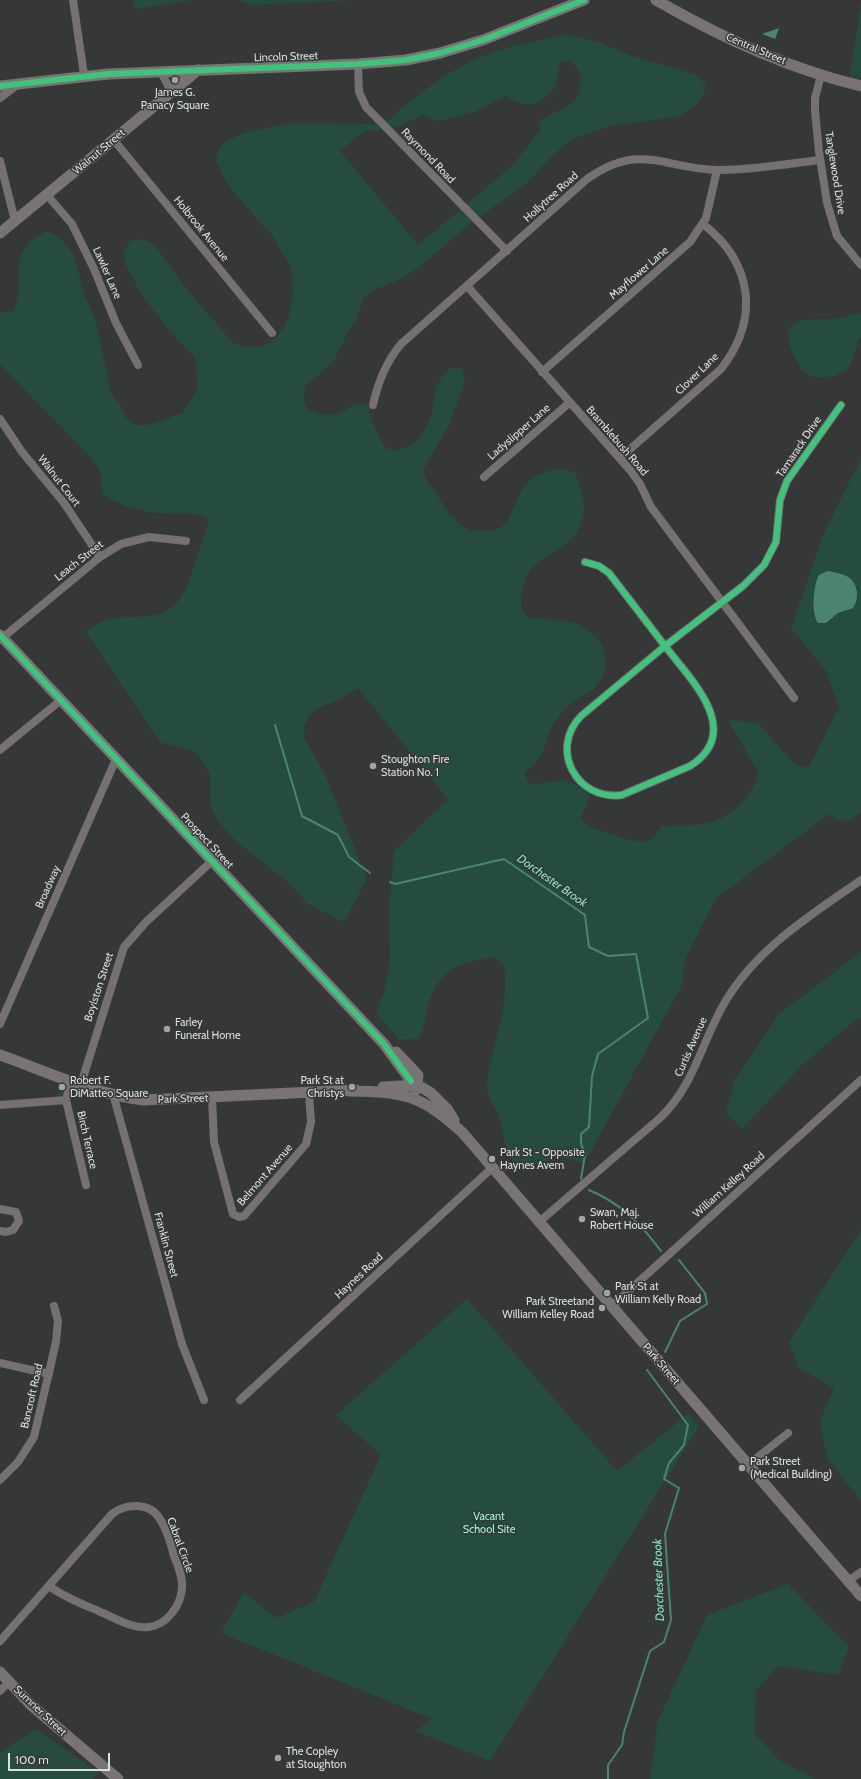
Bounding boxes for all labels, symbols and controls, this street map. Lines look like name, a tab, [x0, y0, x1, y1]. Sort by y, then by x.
street label: Central Street	[724, 30, 788, 68]
street label: Lincoln Street	[254, 49, 318, 65]
marker: James G. Panacy Square	[170, 75, 180, 85]
place label: James G. Panacy Square	[141, 86, 209, 112]
street label: Walnut Street	[70, 126, 128, 178]
street label: Raymond Road	[398, 126, 458, 186]
street label: Tanglewood Drive	[822, 131, 848, 215]
street label: Hollytree Road	[521, 169, 581, 225]
street label: Holbrook Avenue	[171, 194, 231, 264]
street label: Mayflower Lane	[607, 244, 671, 302]
street label: Lawler Lane	[90, 245, 124, 301]
street label: Clover Lane	[673, 350, 721, 398]
street label: Ladyslipper Lane	[485, 401, 553, 463]
street label: Bramblebush Road	[583, 404, 651, 478]
street label: Tamarack Drive	[774, 414, 824, 480]
street label: Walnut Court	[35, 453, 83, 509]
street label: Leach Street	[52, 538, 106, 584]
place label: Stoughton Fire Station No. 1	[381, 753, 449, 779]
marker: Stoughton Fire Station No. 1	[368, 761, 378, 771]
street label: Prospect Street	[178, 810, 236, 872]
water label: Dorchester Brook	[514, 852, 590, 910]
street label: Broadway	[33, 863, 63, 911]
street label: Boylston Street	[82, 951, 116, 1023]
street label: Curtis Avenue	[672, 1015, 710, 1079]
place label: Farley Funeral Home	[175, 1016, 241, 1042]
marker: Farley Funeral Home	[162, 1024, 172, 1034]
place label: Robert F. DiMatteo Square	[70, 1074, 148, 1100]
place label: Park St at Christys	[300, 1074, 344, 1100]
marker: Robert F. DiMatteo Square	[57, 1082, 67, 1092]
marker: Park St at Christys	[347, 1082, 357, 1092]
street label: Park Street	[158, 1092, 208, 1106]
street label: Birch Terrace	[74, 1110, 100, 1170]
street label: Belmont Avenue	[235, 1141, 295, 1209]
place label: Park St - Opposite Haynes Avem	[500, 1146, 585, 1172]
street label: William Kelley Road	[691, 1149, 767, 1221]
marker: Park St - Opposite Haynes Avem	[487, 1154, 497, 1164]
place label: Swan, Maj. Robert House	[590, 1206, 653, 1232]
street label: Franklin Street	[151, 1211, 181, 1279]
marker: Swan, Maj. Robert House	[577, 1214, 587, 1224]
street label: Haynes Road	[332, 1250, 386, 1302]
place label: Park St at William Kelly Road	[615, 1280, 701, 1306]
marker: Park St at William Kelly Road	[602, 1288, 612, 1298]
place label: Park Streetand William Kelley Road	[502, 1295, 594, 1321]
marker: Park Streetand William Kelley Road	[597, 1303, 607, 1313]
street label: Park Street	[639, 1341, 683, 1387]
street label: Bancroft Road	[18, 1362, 46, 1430]
place label: Park Street (Medical Building)	[750, 1455, 832, 1481]
marker: Park Street (Medical Building)	[737, 1463, 747, 1473]
park label: Vacant School Site	[463, 1510, 515, 1536]
street label: Cabral Circle	[164, 1516, 196, 1574]
water label: Dorchester Brook	[650, 1539, 668, 1621]
street label: Sumner Street	[11, 1683, 69, 1739]
scale bar	[10, 1745, 112, 1771]
place label: The Copley at Stoughton	[286, 1745, 346, 1771]
text: 100 m	[15, 1752, 49, 1767]
marker: The Copley at Stoughton	[273, 1753, 283, 1763]

